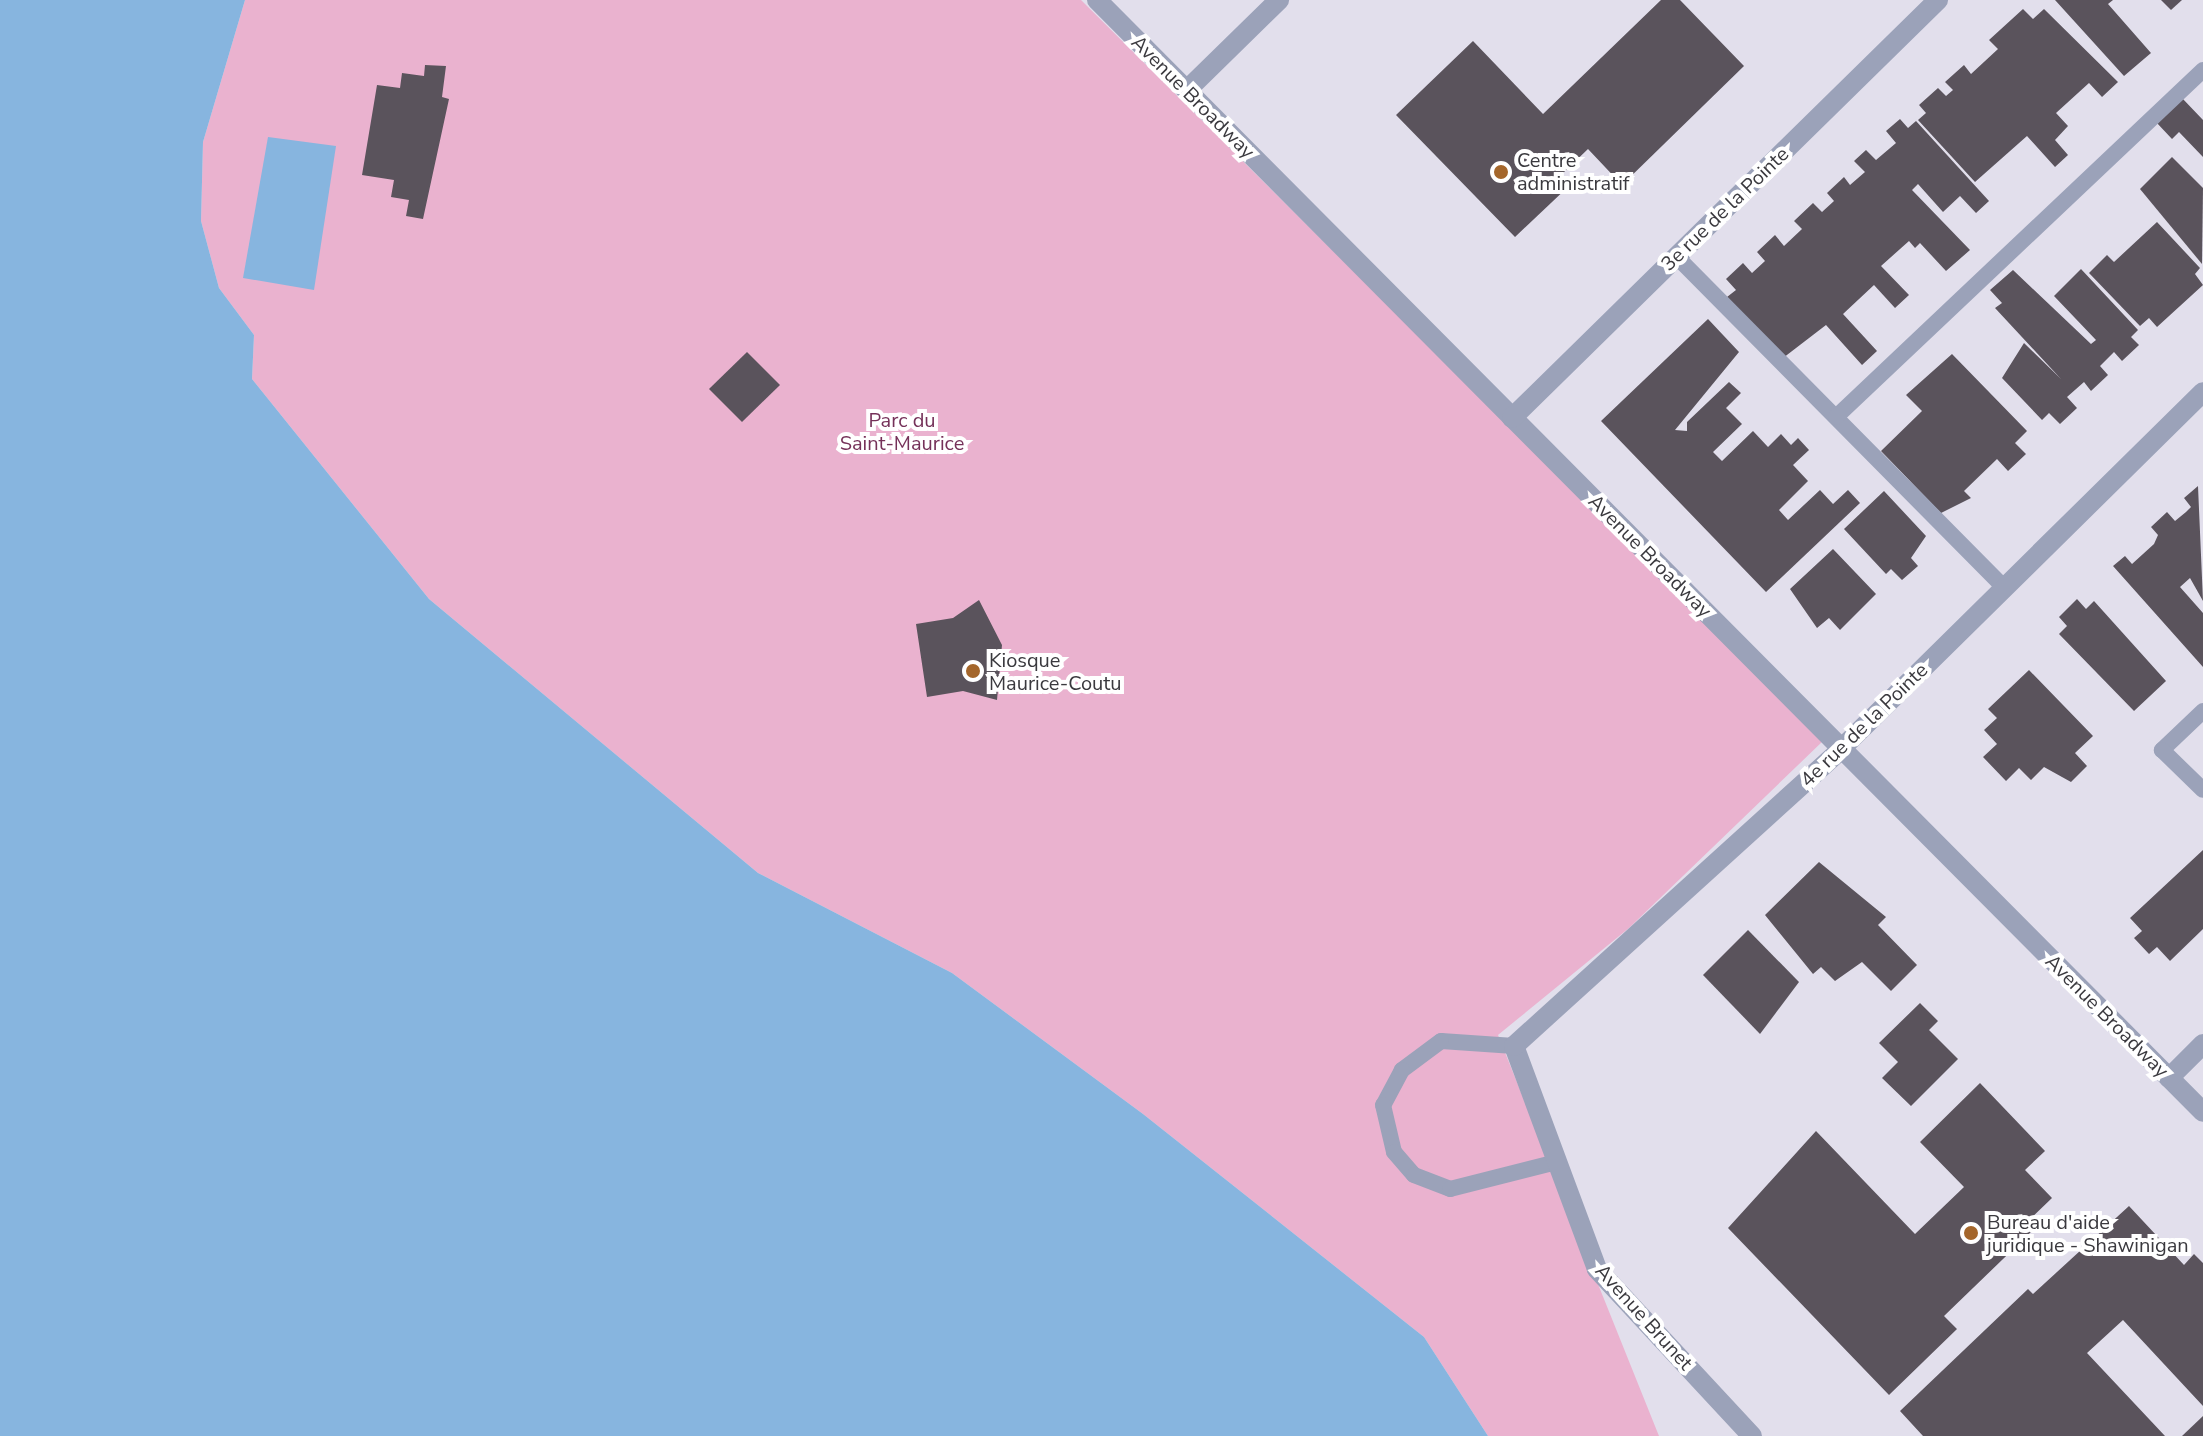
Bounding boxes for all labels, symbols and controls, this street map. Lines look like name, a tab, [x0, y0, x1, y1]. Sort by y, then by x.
street label: Avenue Broadway	[1126, 30, 1260, 164]
street label: 3e rue de la Pointe	[1656, 142, 1794, 276]
place label: Centre administratif	[1517, 148, 1629, 195]
marker: Centre administratif	[1492, 163, 1510, 181]
park label: Parc du Saint-Maurice	[840, 408, 964, 455]
street label: Avenue Broadway	[1583, 489, 1717, 623]
place label: Kiosque Maurice-Coutu	[989, 648, 1121, 695]
street label: 4e rue de la Pointe	[1795, 658, 1933, 792]
marker: Kiosque Maurice-Coutu	[964, 662, 982, 680]
street label: Avenue Broadway	[2040, 949, 2174, 1083]
place label: Bureau d'aide juridique - Shawinigan	[1987, 1210, 2189, 1257]
marker: Bureau d'aide juridique - Shawinigan	[1962, 1224, 1980, 1242]
street label: Avenue Brunet	[1590, 1259, 1698, 1375]

